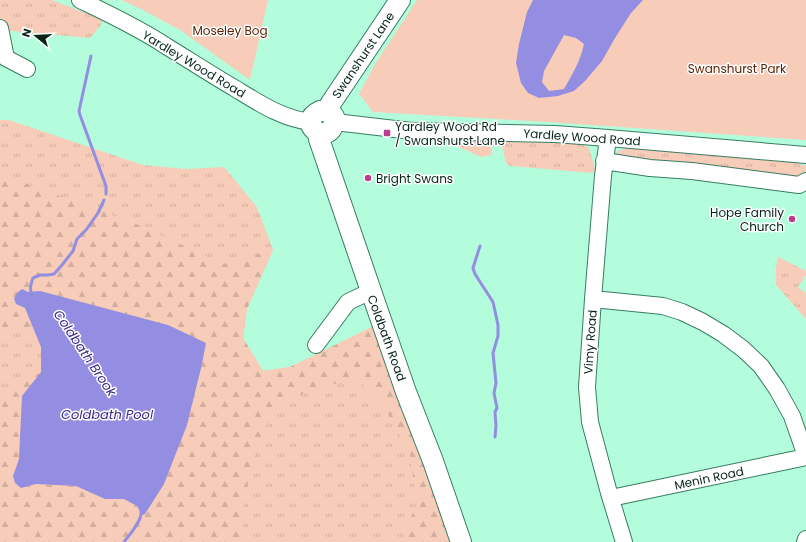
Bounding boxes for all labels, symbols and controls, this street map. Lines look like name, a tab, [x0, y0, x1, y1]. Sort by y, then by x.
street label: Swanshurst Lane	[328, 8, 398, 102]
north arrow	[16, 16, 56, 56]
park label: Moseley Bog	[192, 22, 268, 39]
text: N	[18, 26, 35, 39]
street label: Yardley Wood Road	[139, 26, 249, 102]
park label: Swanshurst Park	[688, 60, 787, 77]
place label: Yardley Wood Rd / Swanshurst Lane	[395, 118, 505, 149]
street label: Yardley Wood Road	[523, 124, 641, 150]
marker: Yardley Wood Rd / Swanshurst Lane	[382, 128, 392, 138]
place label: Bright Swans	[376, 170, 453, 187]
marker: Bright Swans	[363, 173, 373, 183]
place label: Hope Family Church	[710, 204, 784, 235]
marker: Hope Family Church	[787, 214, 797, 224]
street label: Coldbath Road	[364, 292, 410, 384]
water label: Coldbath Brook	[49, 306, 122, 401]
street label: Vimy Road	[579, 309, 601, 375]
water label: Coldbath Pool	[61, 405, 154, 424]
street label: Menin Road	[673, 462, 745, 494]

